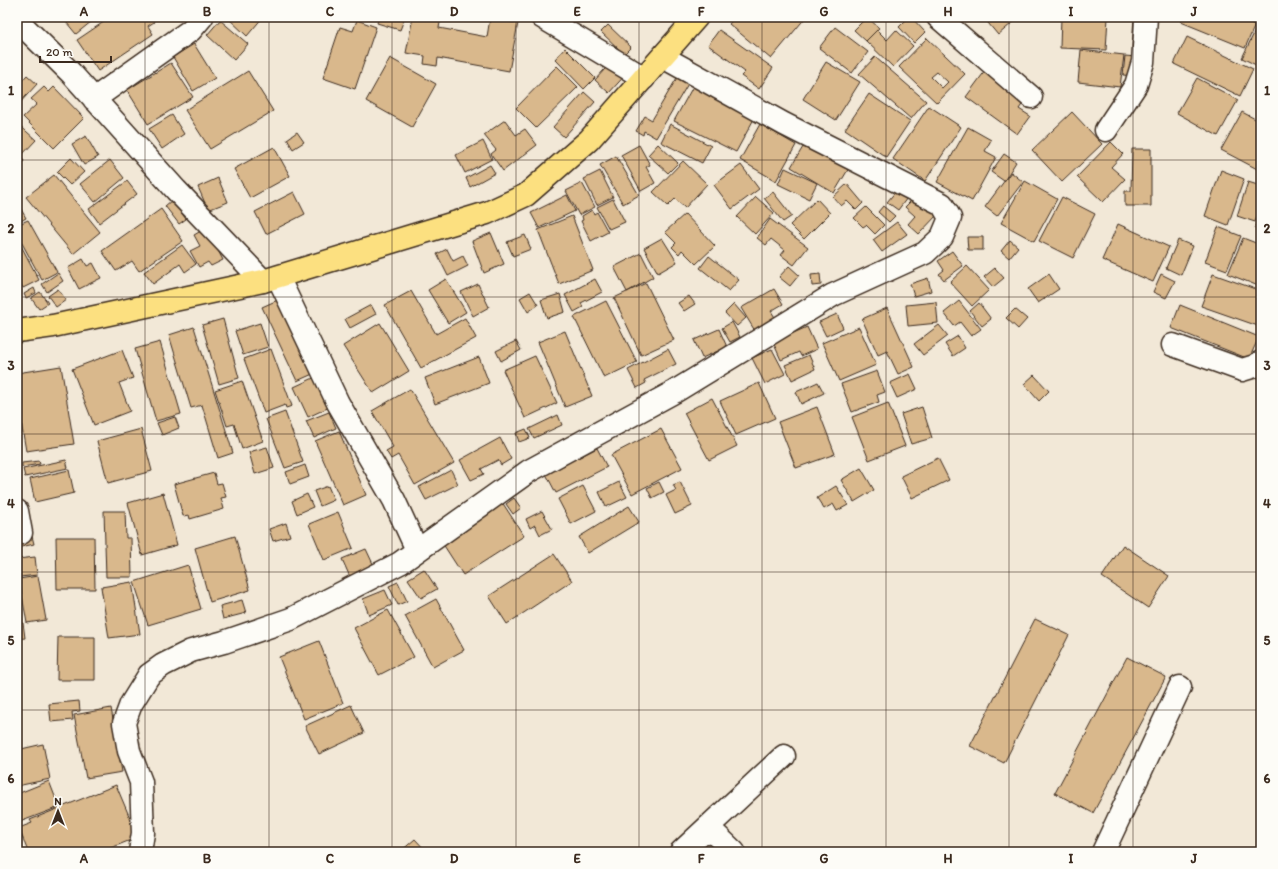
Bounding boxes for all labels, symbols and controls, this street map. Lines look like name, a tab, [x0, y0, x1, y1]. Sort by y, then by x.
text: A	[79, 4, 89, 19]
text: B	[203, 4, 212, 19]
text: C	[326, 4, 335, 19]
text: D	[450, 4, 459, 19]
text: E	[573, 4, 581, 19]
text: F	[698, 4, 705, 19]
text: G	[820, 4, 829, 19]
text: H	[944, 4, 953, 19]
text: I	[1069, 4, 1074, 19]
text: J	[1190, 4, 1198, 19]
scale bar	[40, 38, 111, 64]
text: 20 m	[46, 45, 73, 59]
text: 1	[8, 83, 14, 98]
text: 1	[1264, 83, 1270, 98]
text: 2	[8, 221, 15, 236]
text: 2	[1264, 221, 1271, 236]
text: 3	[7, 358, 15, 373]
text: 3	[1263, 358, 1271, 373]
text: 4	[7, 496, 15, 511]
text: 4	[1263, 496, 1271, 511]
text: 5	[8, 633, 15, 648]
text: 5	[1264, 633, 1271, 648]
text: 6	[8, 771, 15, 786]
text: 6	[1264, 771, 1271, 786]
north arrow	[38, 791, 78, 831]
text: N	[54, 795, 62, 808]
text: A	[79, 851, 89, 866]
text: B	[203, 851, 212, 866]
text: C	[326, 851, 335, 866]
text: D	[450, 851, 459, 866]
text: E	[573, 851, 581, 866]
text: F	[698, 851, 705, 866]
text: G	[820, 851, 829, 866]
text: H	[944, 851, 953, 866]
text: I	[1069, 851, 1074, 866]
text: J	[1190, 851, 1198, 866]

